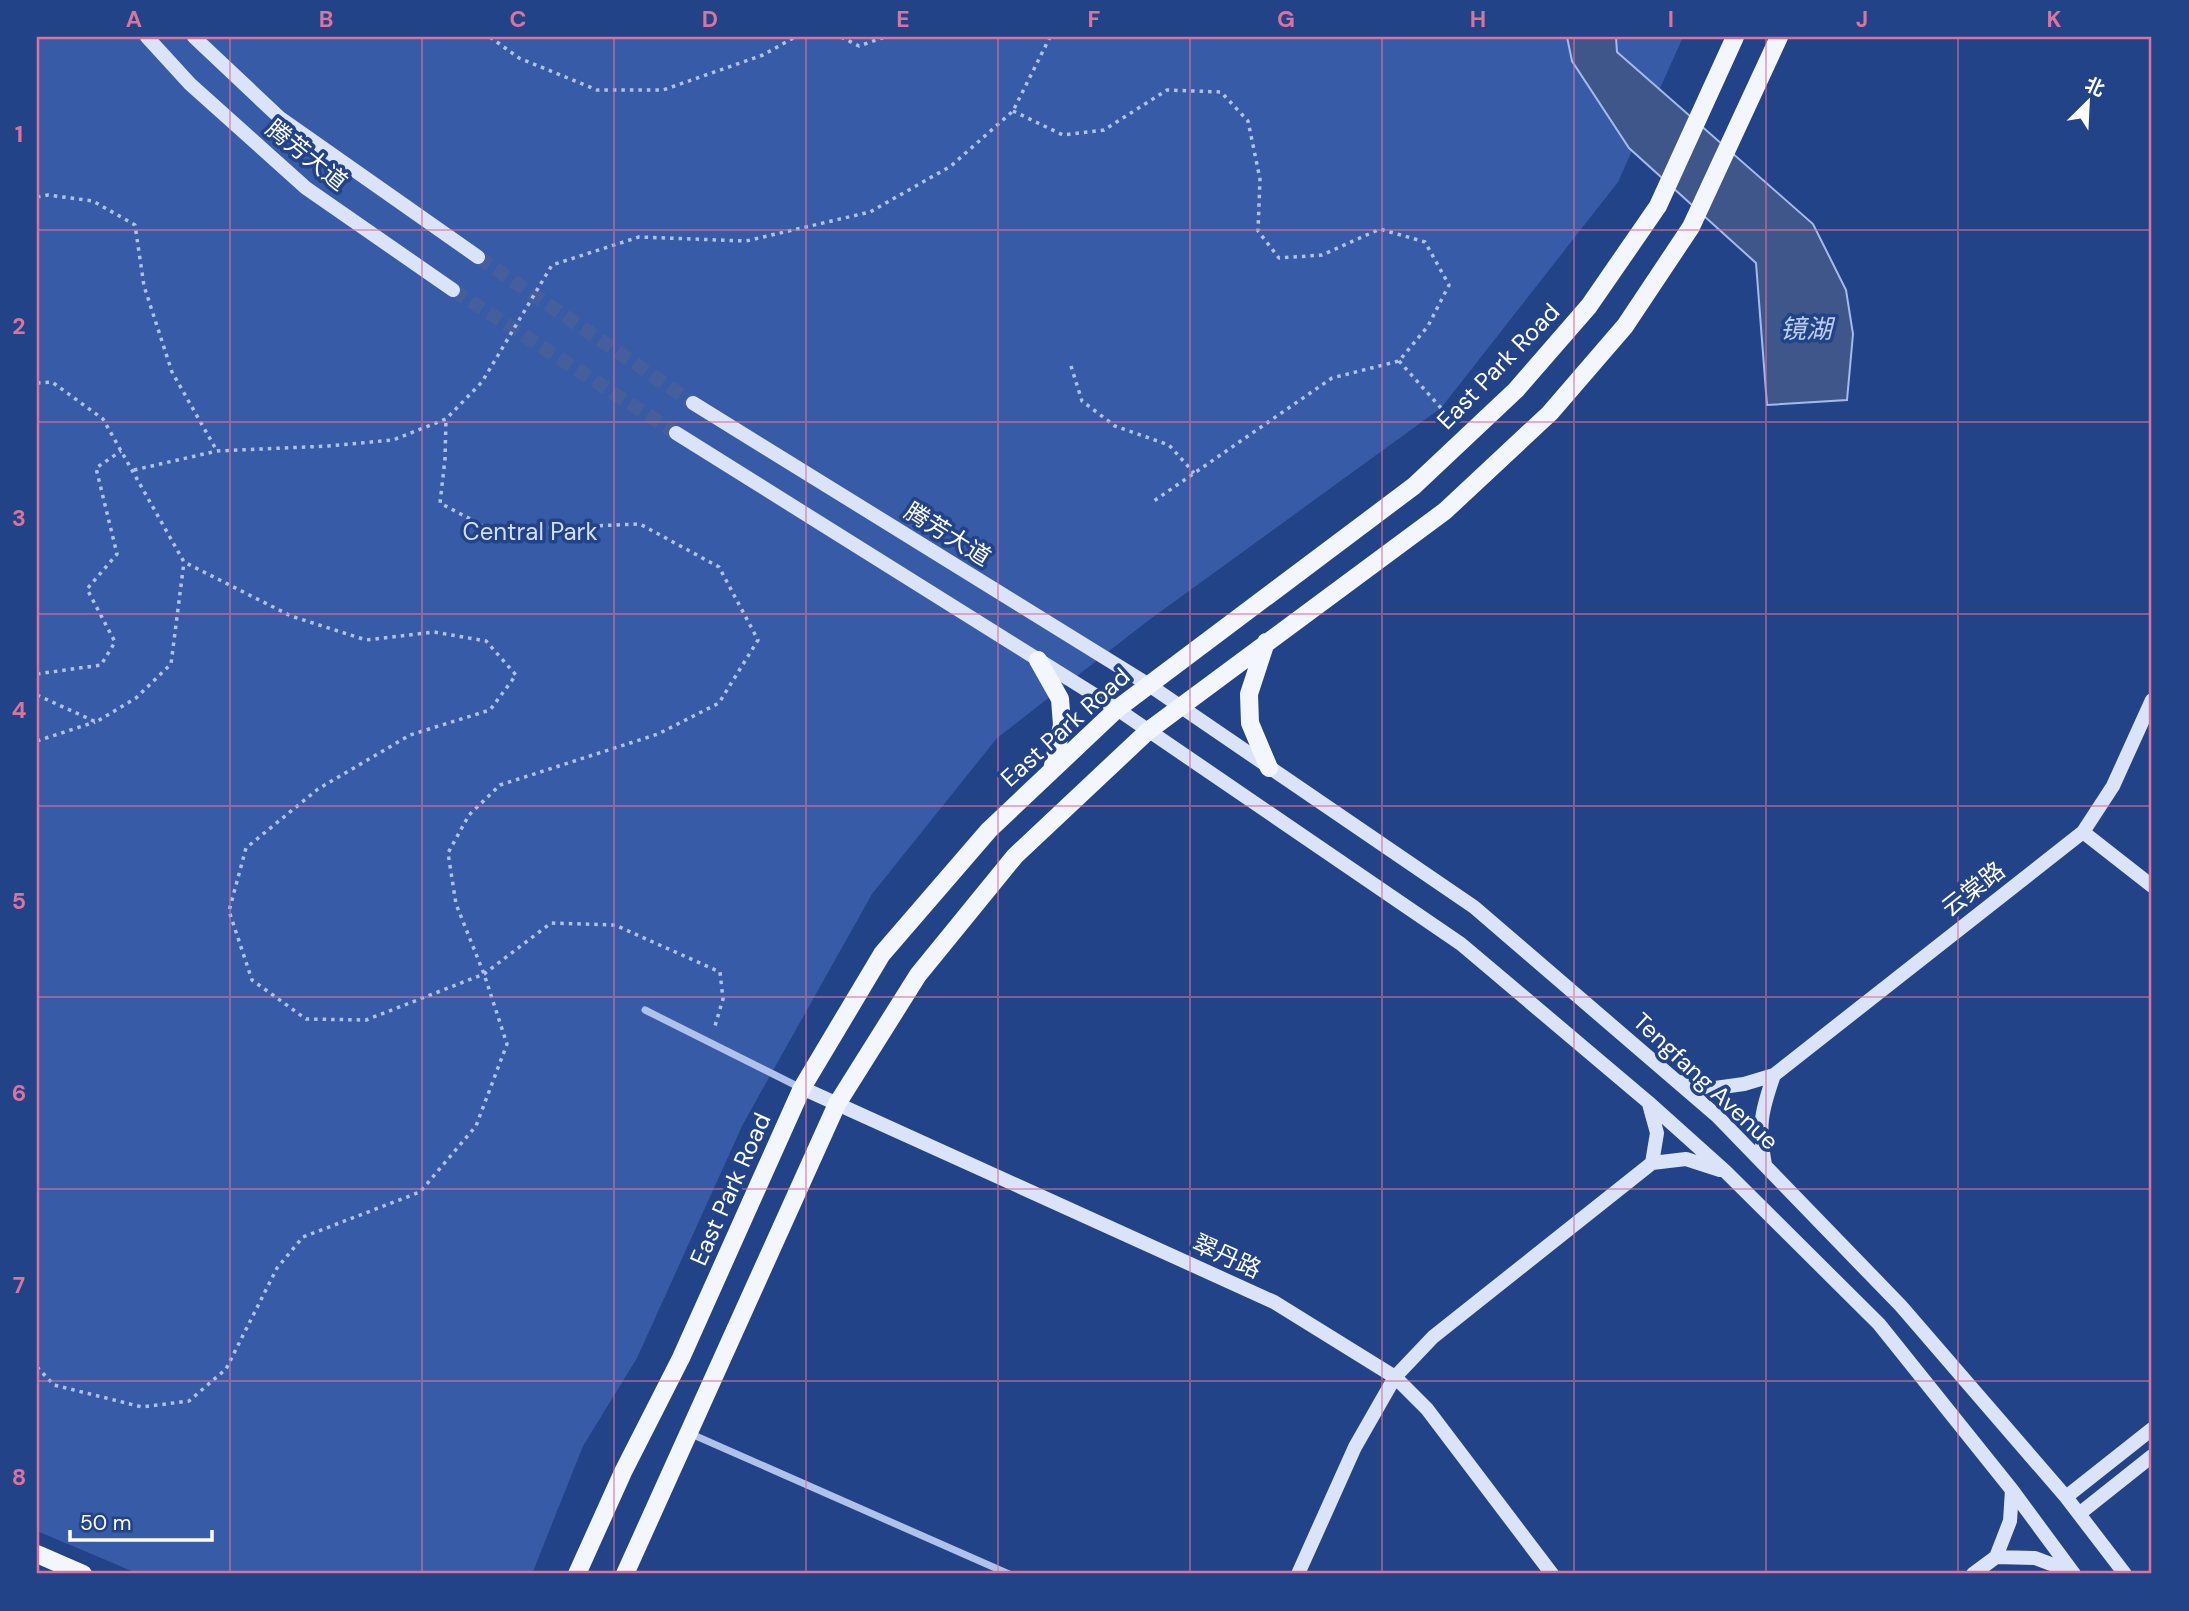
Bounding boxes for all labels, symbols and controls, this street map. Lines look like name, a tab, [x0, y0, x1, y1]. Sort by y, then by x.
text: A	[126, 4, 142, 34]
text: B	[319, 4, 333, 34]
text: C	[510, 4, 526, 34]
text: D	[702, 4, 718, 34]
text: E	[896, 4, 910, 34]
text: F	[1088, 4, 1101, 34]
text: G	[1277, 4, 1295, 34]
text: H	[1470, 4, 1486, 34]
text: I	[1668, 4, 1674, 34]
text: J	[1856, 4, 1868, 34]
text: K	[2046, 4, 2062, 34]
north arrow	[2052, 66, 2122, 136]
text: 北	[2081, 72, 2108, 102]
street label: 腾芳大道	[260, 113, 354, 197]
text: 1	[15, 119, 23, 149]
street label: East Park Road	[1430, 296, 1566, 436]
text: 2	[12, 311, 26, 341]
water label: 镜湖	[1780, 312, 1836, 346]
street label: 腾芳大道	[899, 495, 997, 573]
text: 3	[12, 503, 26, 533]
park label: Central Park	[462, 516, 598, 547]
street label: East Park Road	[994, 661, 1136, 793]
text: 4	[12, 695, 27, 725]
street label: 云棠路	[1935, 855, 2011, 923]
text: 5	[12, 886, 26, 916]
street label: Tengfang Avenue	[1627, 1006, 1785, 1156]
text: 6	[12, 1078, 26, 1108]
street label: East Park Road	[683, 1108, 777, 1270]
street label: 翠丹路	[1188, 1227, 1266, 1285]
text: 7	[13, 1270, 25, 1300]
text: 8	[12, 1462, 26, 1492]
scale bar	[70, 1499, 212, 1543]
text: 50 m	[80, 1509, 131, 1537]

